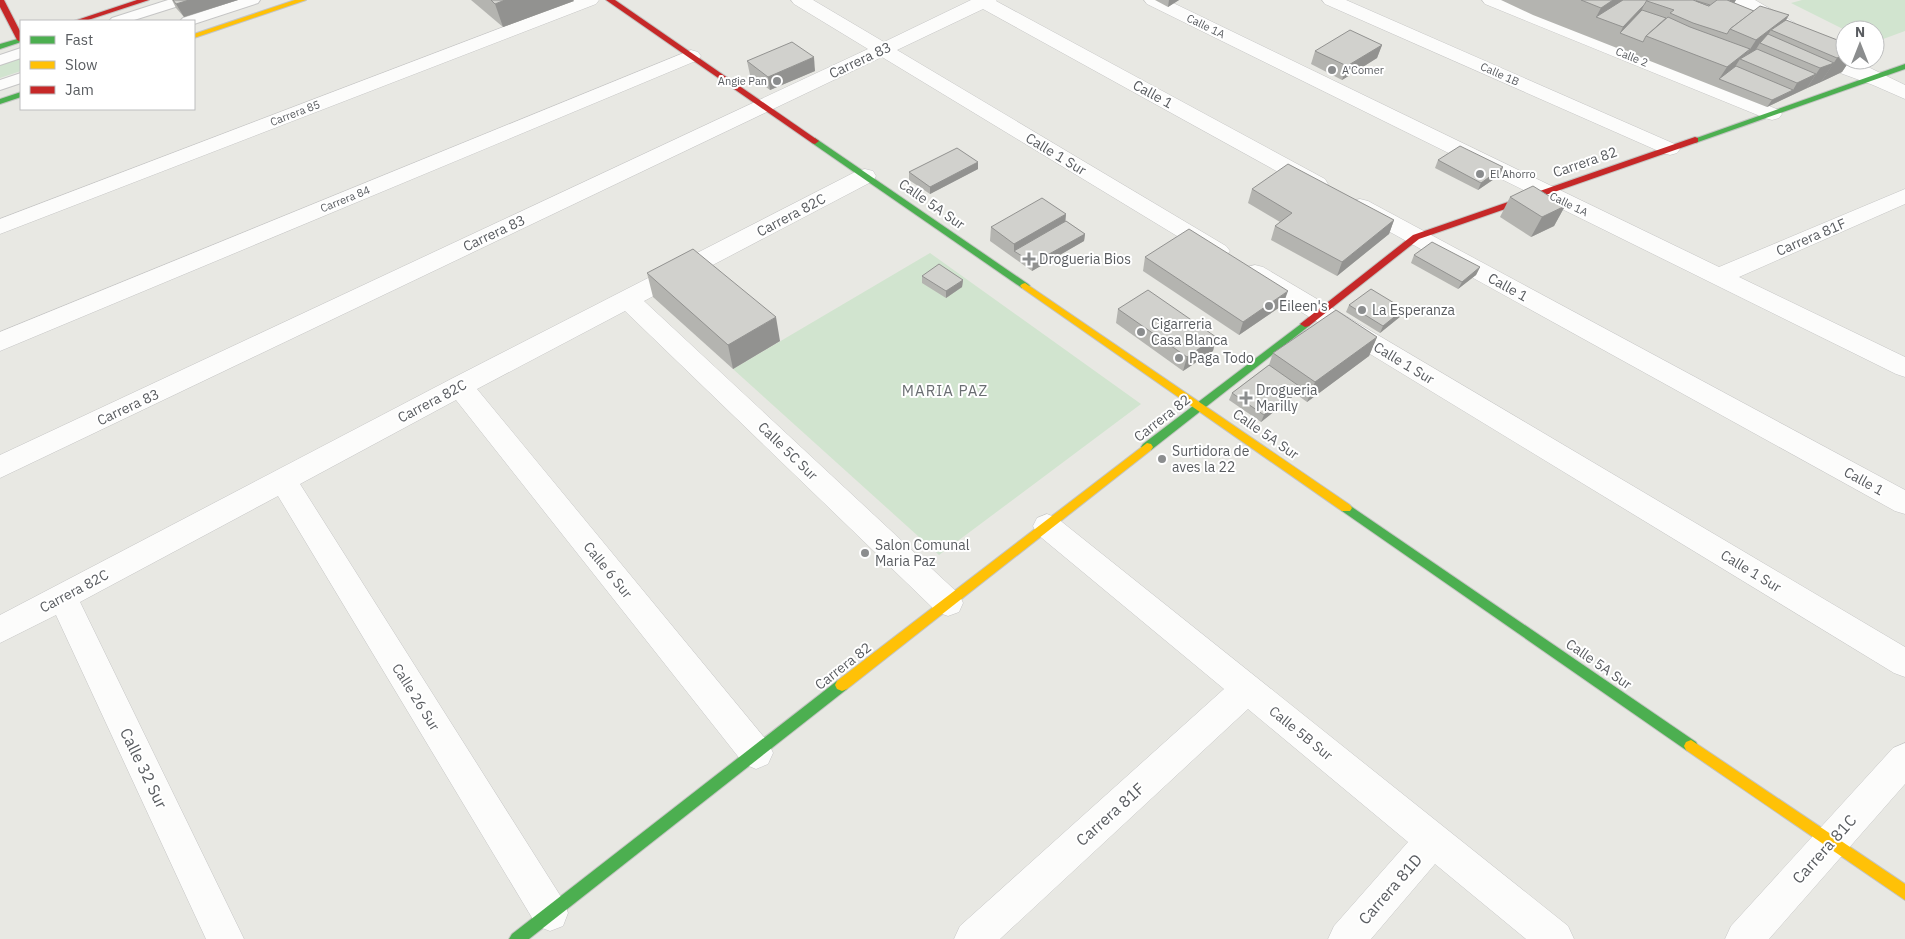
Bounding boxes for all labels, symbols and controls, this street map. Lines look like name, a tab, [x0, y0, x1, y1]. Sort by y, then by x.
street label: Calle 1A	[1185, 11, 1227, 41]
legend	[20, 20, 195, 110]
north arrow	[1835, 20, 1885, 70]
text: N	[1855, 23, 1865, 41]
text: Fast	[65, 30, 93, 49]
street label: Carrera 83	[826, 38, 894, 82]
street label: Calle 2	[1614, 44, 1650, 70]
text: Slow	[65, 55, 98, 74]
street label: Calle 1B	[1478, 59, 1522, 89]
place label: A'Comer	[1342, 63, 1384, 77]
marker: A'Comer	[1326, 64, 1338, 76]
place label: Angie Pan	[718, 74, 767, 88]
marker: Angie Pan	[771, 75, 783, 87]
street label: Calle 1	[1130, 76, 1176, 112]
text: Jam	[65, 80, 94, 99]
street label: Carrera 85	[268, 97, 322, 129]
street label: Calle 1 Sur	[1022, 129, 1090, 179]
street label: Carrera 82	[1551, 143, 1619, 181]
place label: El Ahorro	[1490, 167, 1536, 181]
marker: El Ahorro	[1474, 168, 1486, 180]
street label: Calle 5A Sur	[895, 175, 969, 233]
street label: Carrera 84	[318, 183, 372, 215]
street label: Carrera 82C	[753, 189, 829, 241]
street label: Calle 1A	[1548, 189, 1590, 219]
street label: Carrera 83	[460, 211, 528, 255]
street label: Carrera 81F	[1773, 214, 1849, 260]
place label: Drogueria Bios	[1039, 250, 1131, 268]
marker: Drogueria Bios	[1023, 253, 1035, 265]
street label: Calle 1	[1485, 269, 1531, 305]
place label: Eileen's	[1279, 297, 1328, 315]
marker: Eileen's	[1263, 300, 1275, 312]
place label: La Esperanza	[1372, 301, 1456, 319]
marker: La Esperanza	[1356, 304, 1368, 316]
place label: Cigarreria Casa Blanca	[1151, 315, 1228, 349]
marker: Cigarreria Casa Blanca	[1135, 326, 1147, 338]
street label: Calle 1 Sur	[1370, 338, 1438, 388]
place label: Paga Todo	[1189, 349, 1254, 367]
marker: Paga Todo	[1173, 352, 1185, 364]
street label: Carrera 82C	[394, 375, 470, 427]
district label: MARIA PAZ	[902, 381, 988, 400]
place label: Drogueria Marilly	[1256, 381, 1318, 415]
street label: Carrera 83	[94, 385, 162, 429]
street label: Carrera 82	[1130, 390, 1194, 446]
marker: Drogueria Marilly	[1240, 392, 1252, 404]
street label: Calle 5A Sur	[1229, 405, 1303, 463]
street label: Calle 5C Sur	[754, 418, 822, 484]
place label: Surtidora de aves la 22	[1172, 442, 1250, 476]
marker: Surtidora de aves la 22	[1156, 453, 1168, 465]
street label: Calle 1	[1841, 463, 1887, 499]
place label: Salon Comunal Maria Paz	[875, 536, 970, 570]
street label: Calle 6 Sur	[580, 538, 636, 602]
street label: Calle 1 Sur	[1717, 546, 1785, 596]
marker: Salon Comunal Maria Paz	[859, 547, 871, 559]
street label: Carrera 82C	[36, 565, 112, 617]
street label: Calle 5A Sur	[1562, 635, 1636, 693]
street label: Carrera 82	[811, 638, 875, 694]
street label: Calle 26 Sur	[388, 660, 444, 734]
street label: Calle 5B Sur	[1266, 702, 1336, 764]
street label: Calle 32 Sur	[116, 725, 172, 812]
street label: Carrera 81F	[1072, 778, 1148, 850]
street label: Carrera 81C	[1788, 810, 1860, 888]
street label: Carrera 81D	[1354, 850, 1426, 928]

